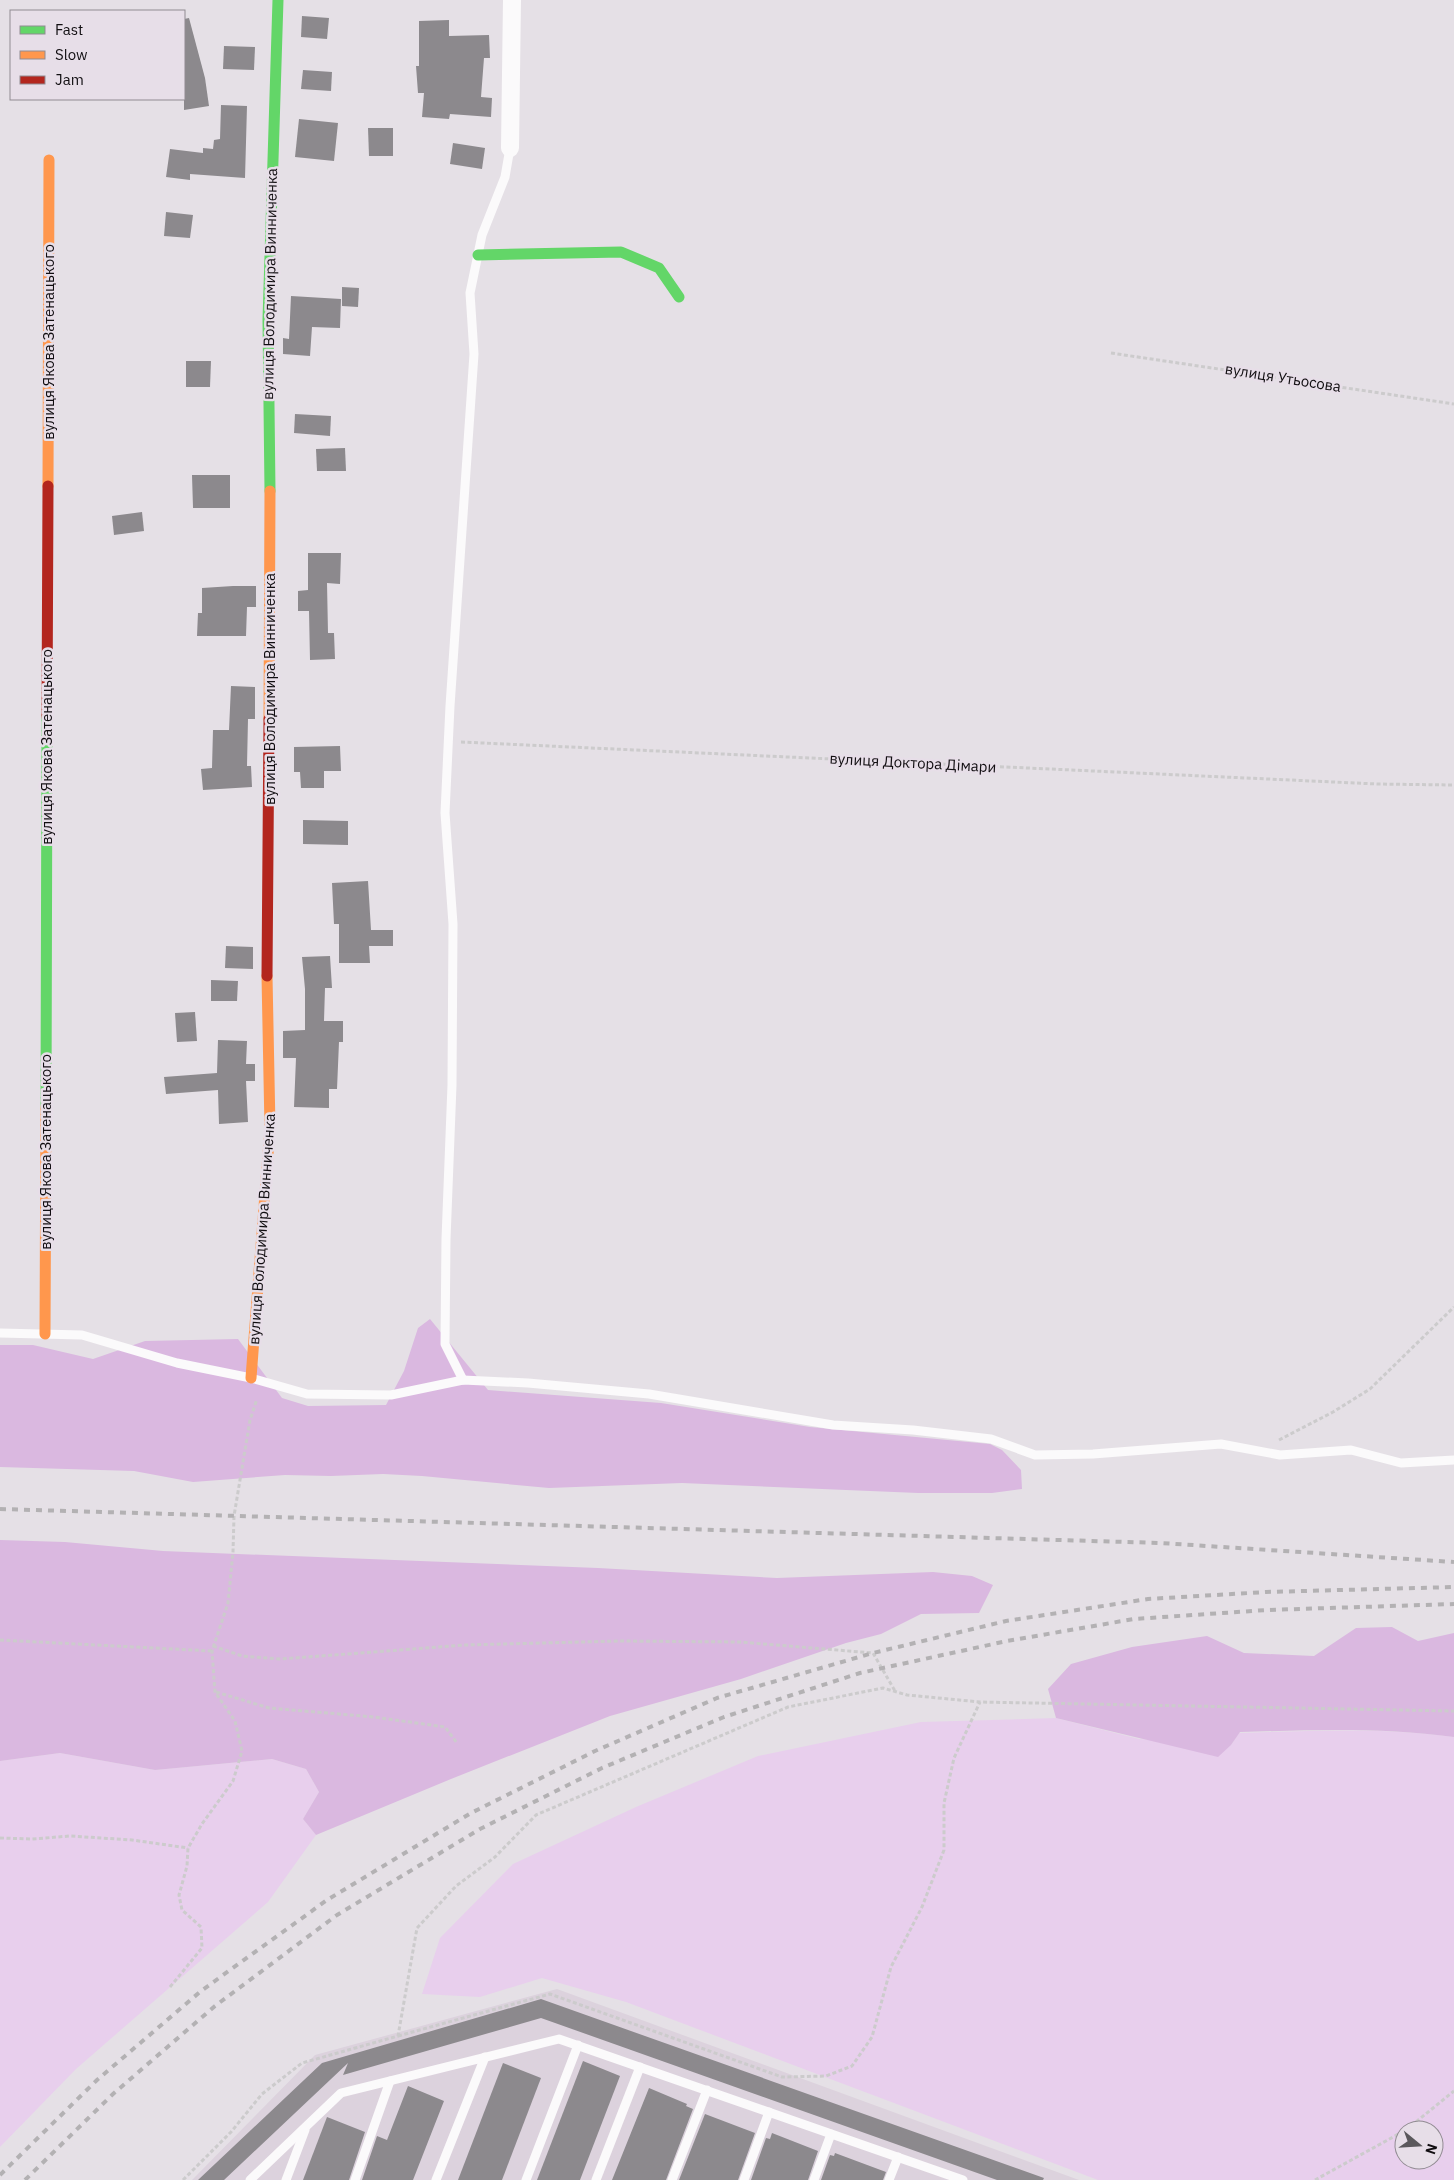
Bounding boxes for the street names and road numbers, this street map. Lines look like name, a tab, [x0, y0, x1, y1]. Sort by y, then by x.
street label: вулиця Володимира Винниченка	[258, 168, 281, 400]
street label: вулиця Якова Затенацького	[39, 244, 58, 440]
street label: вулиця Утьосова	[1224, 359, 1343, 396]
street label: вулиця Володимира Винниченка	[260, 573, 279, 805]
street label: вулиця Якова Затенацького	[37, 649, 56, 845]
street label: вулиця Доктора Дімари	[829, 749, 997, 776]
street label: вулиця Якова Затенацького	[36, 1054, 55, 1250]
street label: вулиця Володимира Винниченка	[244, 1113, 279, 1345]

